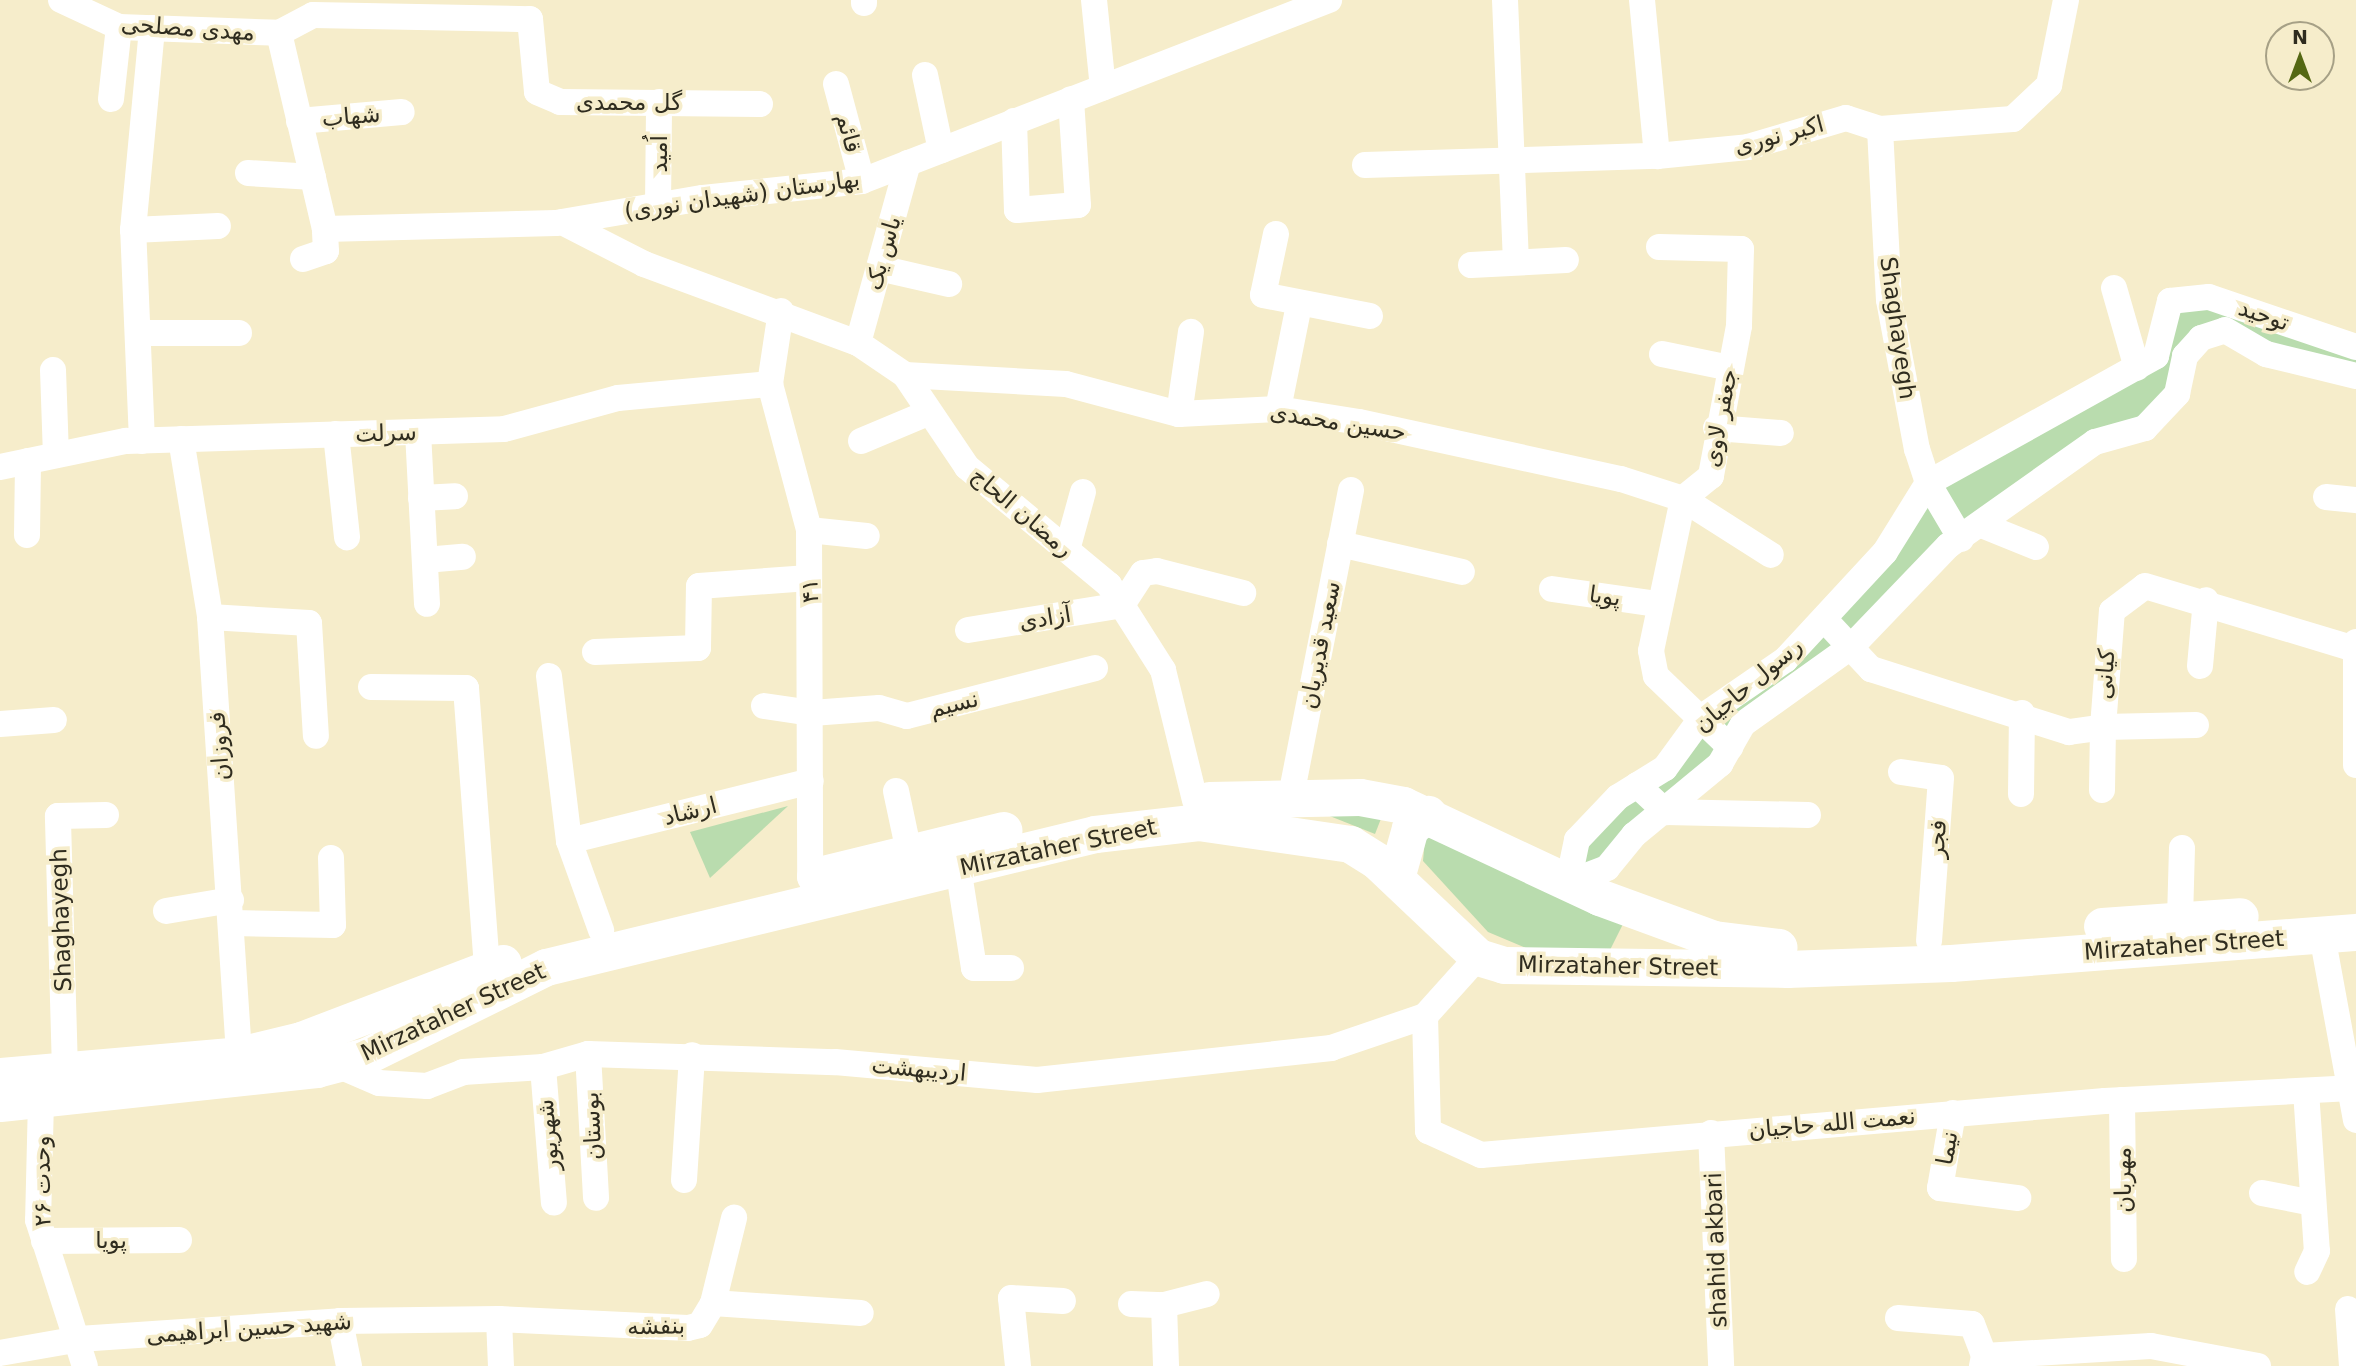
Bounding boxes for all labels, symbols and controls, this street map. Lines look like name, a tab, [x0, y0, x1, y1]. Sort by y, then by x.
street label: مهدی مصلحی	[120, 10, 256, 46]
north arrow	[2265, 21, 2335, 91]
text: N	[2292, 26, 2308, 48]
street label: گل محمدی	[576, 88, 682, 116]
street label: شهاب	[321, 100, 381, 132]
street label: قائم	[831, 110, 867, 156]
street label: اکبر نوری	[1731, 110, 1827, 160]
street label: اُمید	[645, 135, 673, 173]
street label: بهارستان (شهیدان نوری)	[623, 165, 861, 225]
street label: یاس یک	[859, 213, 907, 293]
street label: Shaghayegh	[1874, 255, 1922, 401]
street label: توحید	[2235, 294, 2293, 336]
street label: جعفر لاوی	[1697, 367, 1743, 469]
street label: حسین محمدی	[1268, 398, 1408, 446]
street label: سرلت	[355, 418, 417, 448]
street label: رمضان الحاج	[965, 461, 1079, 563]
street label: ۴۱	[796, 578, 824, 604]
street label: سعید قدیریان	[1294, 579, 1346, 711]
street label: پویا	[1587, 580, 1623, 612]
street label: آزادی	[1017, 600, 1073, 636]
street label: رسول حاجیان	[1688, 632, 1808, 738]
street label: کیانی	[2089, 648, 2121, 700]
street label: نسیم	[927, 685, 981, 723]
street label: فروزان	[203, 711, 235, 781]
street label: ارشاد	[660, 791, 720, 831]
street label: Mirzataher Street	[957, 813, 1159, 881]
street label: فجر	[1922, 819, 1952, 859]
street label: Shaghayegh	[45, 848, 77, 992]
street label: Mirzataher Street	[2083, 924, 2285, 966]
street label: Mirzataher Street	[1518, 950, 1718, 982]
street label: Mirzataher Street	[356, 957, 550, 1067]
street label: اردیبهشت	[871, 1051, 967, 1087]
street label: بوستان	[576, 1091, 608, 1161]
street label: شهریور	[531, 1098, 565, 1172]
street label: نعمت الله حاجیان	[1747, 1102, 1917, 1144]
street label: نیما	[1930, 1129, 1964, 1167]
street label: وحدت ۲۶	[27, 1135, 57, 1227]
street label: مهربان	[2109, 1147, 2137, 1213]
street label: shahid akbari	[1699, 1172, 1733, 1328]
street label: پویا	[95, 1226, 127, 1254]
street label: شهید حسین ابراهیمی	[145, 1307, 353, 1349]
street label: بنفشه	[627, 1312, 685, 1340]

